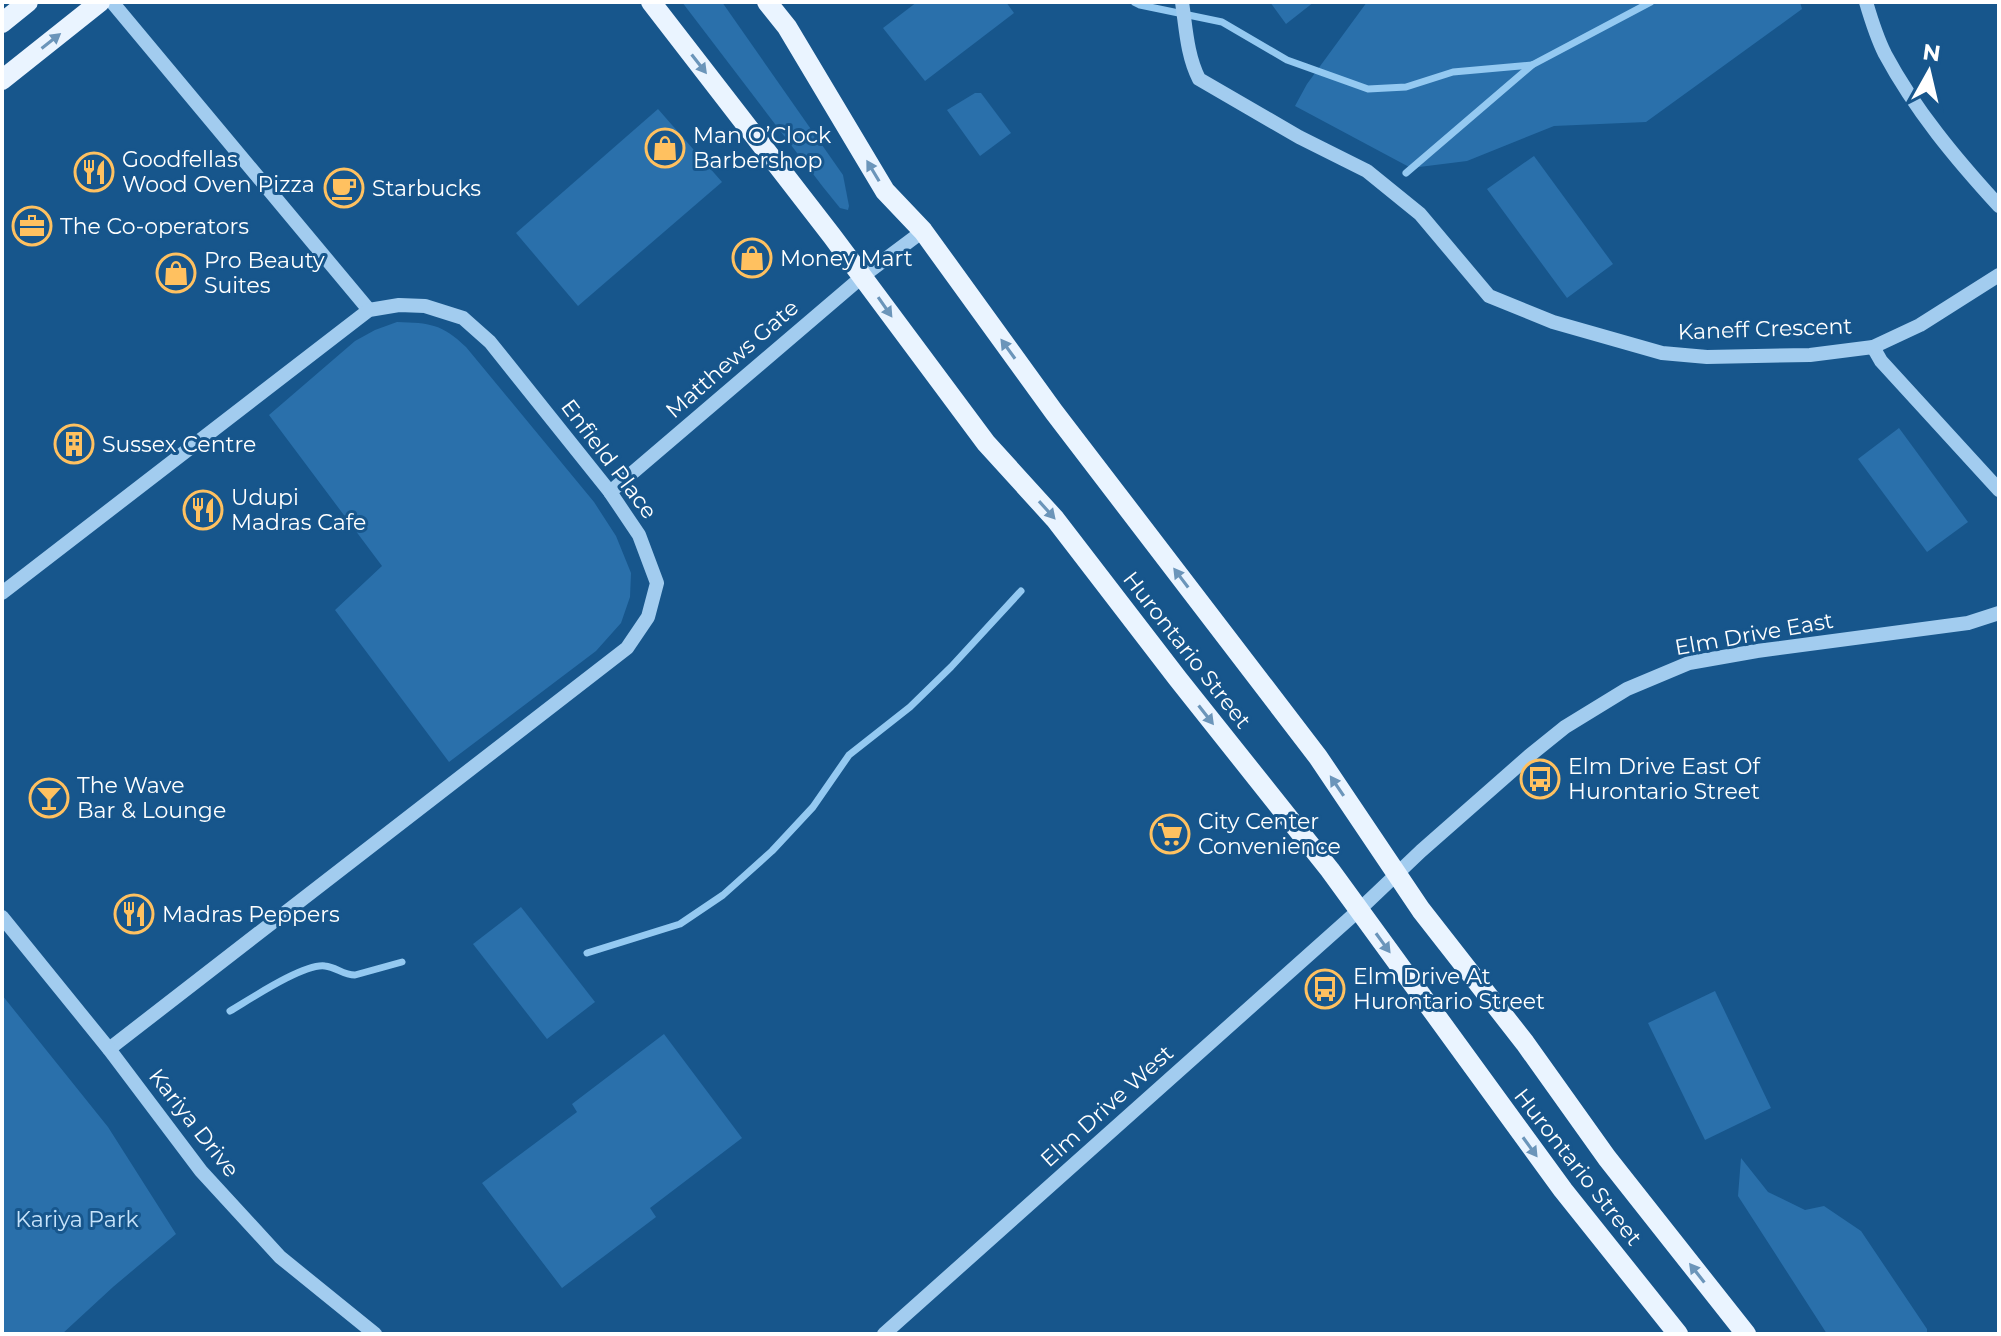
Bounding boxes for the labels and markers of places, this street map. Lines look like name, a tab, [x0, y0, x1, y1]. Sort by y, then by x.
place label: Man O’Clock Barbershop	[693, 122, 832, 174]
shop icon: Man O’Clock Barbershop	[644, 127, 686, 169]
place label: Goodfellas Wood Oven Pizza	[122, 146, 315, 198]
restaurant icon: Goodfellas Wood Oven Pizza	[73, 151, 115, 193]
cafe icon: Starbucks	[323, 167, 365, 209]
place label: Starbucks	[372, 175, 481, 202]
office icon: The Co-operators	[11, 205, 53, 247]
place label: The Co-operators	[60, 213, 249, 240]
shop icon: Money Mart	[731, 237, 773, 279]
place label: Money Mart	[780, 245, 913, 272]
place label: Pro Beauty Suites	[204, 247, 325, 299]
shop icon: Pro Beauty Suites	[155, 252, 197, 294]
building icon: Sussex Centre	[53, 423, 95, 465]
place label: Sussex Centre	[102, 431, 256, 458]
place label: Udupi Madras Cafe	[231, 484, 366, 536]
restaurant icon: Udupi Madras Cafe	[182, 489, 224, 531]
place label: Elm Drive East Of Hurontario Street	[1568, 753, 1762, 805]
bus stop icon: Elm Drive East Of Hurontario Street	[1519, 758, 1561, 800]
place label: The Wave Bar & Lounge	[77, 772, 226, 824]
bar icon: The Wave Bar & Lounge	[28, 777, 70, 819]
place label: City Center Convenience	[1198, 808, 1341, 860]
supermarket icon: City Center Convenience	[1149, 813, 1191, 855]
restaurant icon: Madras Peppers	[113, 893, 155, 935]
place label: Madras Peppers	[162, 901, 340, 928]
place label: Elm Drive At Hurontario Street	[1353, 963, 1545, 1015]
bus stop icon: Elm Drive At Hurontario Street	[1304, 968, 1346, 1010]

